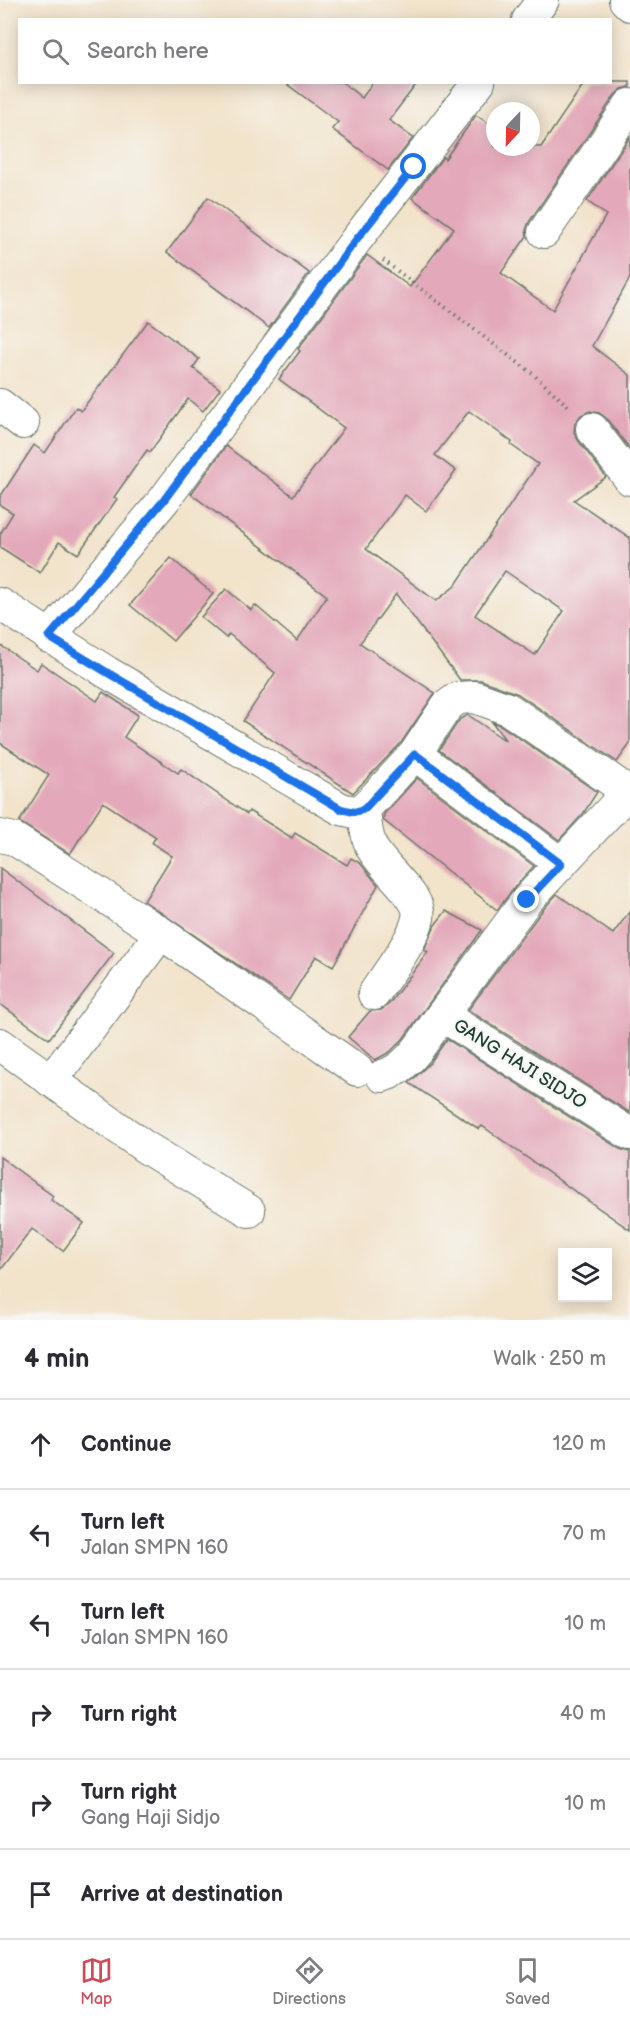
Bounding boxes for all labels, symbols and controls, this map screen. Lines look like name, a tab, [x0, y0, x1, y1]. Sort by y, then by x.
search box	[18, 18, 612, 84]
icon: search	[39, 35, 72, 68]
text: Search here	[87, 38, 209, 65]
north arrow	[486, 102, 540, 156]
route start	[400, 153, 426, 179]
route end	[513, 886, 539, 912]
street label: GANG HAJI SIDJO	[450, 1015, 590, 1113]
map controls	[558, 1248, 612, 1302]
button: layers	[558, 1248, 612, 1302]
text: 4 min	[24, 1344, 89, 1375]
text: Walk · 250 m	[493, 1347, 606, 1371]
icon: ahead	[24, 1428, 57, 1461]
text: Continue	[81, 1431, 171, 1458]
text: 120 m	[553, 1432, 606, 1456]
text: Turn left	[81, 1509, 165, 1536]
icon: left	[24, 1518, 57, 1551]
text: 70 m	[562, 1522, 606, 1546]
text: Jalan SMPN 160	[81, 1536, 228, 1560]
text: Turn left	[81, 1599, 165, 1626]
icon: left	[24, 1608, 57, 1641]
text: 10 m	[565, 1612, 606, 1636]
text: Jalan SMPN 160	[81, 1626, 228, 1650]
icon: right	[24, 1698, 57, 1731]
text: Turn right	[81, 1701, 177, 1728]
text: 40 m	[560, 1702, 606, 1726]
text: Turn right	[81, 1779, 177, 1806]
icon: right	[24, 1788, 57, 1821]
text: 10 m	[565, 1792, 606, 1816]
text: Gang Haji Sidjo	[81, 1806, 220, 1830]
icon: arrive	[24, 1878, 57, 1911]
text: Arrive at destination	[81, 1881, 283, 1908]
tab: Map	[80, 1954, 113, 2009]
tab: Directions	[272, 1954, 346, 2009]
tab: Saved	[505, 1954, 550, 2009]

